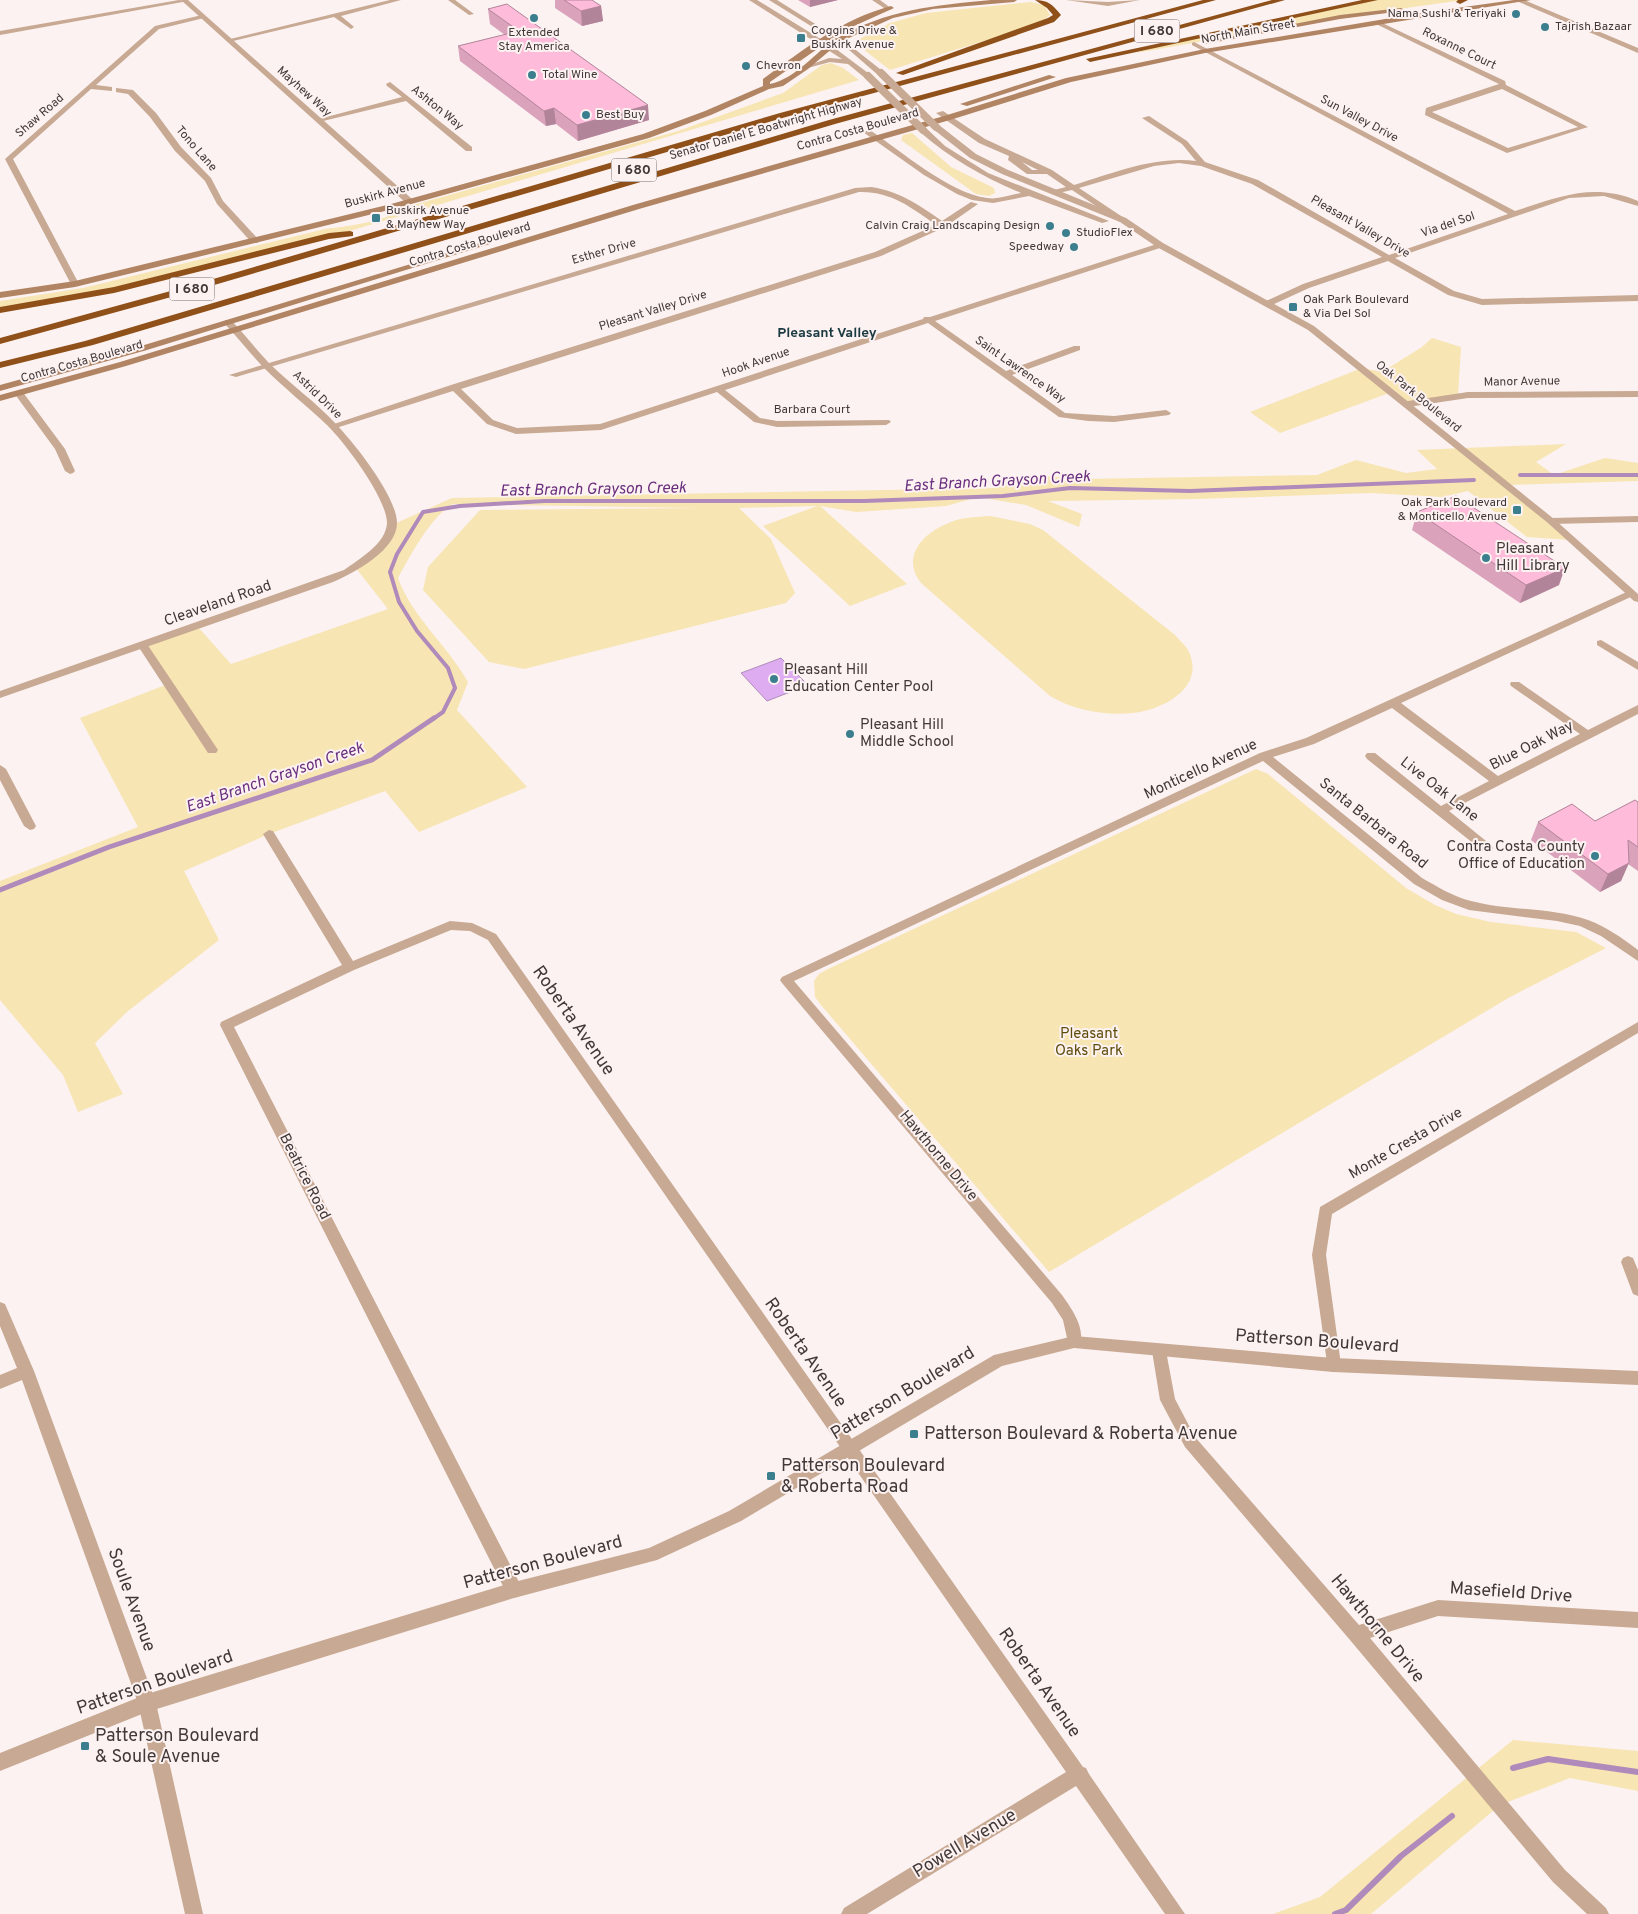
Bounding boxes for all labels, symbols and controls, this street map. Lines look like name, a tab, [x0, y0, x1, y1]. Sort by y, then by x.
place label: Nama Sushi & Teriyaki	[1387, 6, 1506, 22]
marker: Nama Sushi & Teriyaki	[1510, 8, 1522, 20]
marker: Extended Stay America	[528, 12, 540, 24]
street label: North Main Street	[1200, 16, 1296, 48]
place label: Tajrish Bazaar	[1555, 19, 1632, 35]
road number: I 680	[1134, 20, 1180, 42]
marker: Tajrish Bazaar	[1539, 21, 1551, 33]
place label: Coggins Drive & Buskirk Avenue	[811, 23, 897, 53]
street label: Roxanne Court	[1419, 24, 1499, 74]
place label: Extended Stay America	[498, 25, 570, 55]
marker: Coggins Drive & Buskirk Avenue	[795, 32, 807, 44]
place label: Chevron	[756, 58, 801, 74]
marker: Chevron	[740, 60, 752, 72]
street label: Mayhew Way	[273, 63, 335, 121]
place label: Total Wine	[542, 67, 597, 83]
marker: Total Wine	[526, 69, 538, 81]
street label: Ashton Way	[407, 82, 467, 134]
street label: Shaw Road	[12, 90, 68, 142]
street label: Sun Valley Drive	[1317, 92, 1401, 146]
street label: Senator Daniel E Boatwright Highway	[668, 94, 864, 164]
street label: Contra Costa Boulevard	[795, 105, 921, 155]
place label: Best Buy	[596, 107, 644, 123]
marker: Best Buy	[580, 109, 592, 121]
street label: Tono Lane	[172, 123, 220, 175]
road number: I 680	[612, 158, 656, 182]
street label: Buskirk Avenue	[343, 176, 427, 212]
street label: Pleasant Valley Drive	[1307, 192, 1413, 262]
place label: Buskirk Avenue & Mayhew Way	[386, 203, 469, 233]
street label: Via del Sol	[1419, 208, 1477, 242]
marker: Buskirk Avenue & Mayhew Way	[370, 212, 382, 224]
place label: Calvin Craig Landscaping Design	[865, 218, 1040, 234]
street label: Contra Costa Boulevard	[407, 219, 533, 271]
marker: Calvin Craig Landscaping Design	[1044, 220, 1056, 232]
place label: StudioFlex	[1076, 225, 1133, 241]
marker: StudioFlex	[1060, 227, 1072, 239]
street label: Esther Drive	[570, 235, 638, 269]
place label: Speedway	[1009, 239, 1064, 255]
marker: Speedway	[1068, 241, 1080, 253]
road number: I 680	[170, 278, 214, 300]
street label: Pleasant Valley Drive	[597, 287, 709, 335]
place label: Oak Park Boulevard & Via Del Sol	[1303, 292, 1409, 322]
marker: Oak Park Boulevard & Via Del Sol	[1287, 301, 1299, 313]
district label: Pleasant Valley	[777, 325, 877, 342]
street label: Saint Lawrence Way	[971, 333, 1069, 407]
street label: Contra Costa Boulevard	[19, 337, 145, 387]
street label: Hook Avenue	[720, 344, 792, 382]
street label: Oak Park Boulevard	[1372, 357, 1464, 437]
street label: Astrid Drive	[289, 367, 345, 423]
street label: Manor Avenue	[1484, 373, 1560, 391]
street label: Barbara Court	[774, 402, 850, 418]
water label: East Branch Grayson Creek	[903, 467, 1092, 497]
water label: East Branch Grayson Creek	[499, 478, 687, 502]
place label: Oak Park Boulevard & Monticello Avenue	[1398, 495, 1507, 525]
marker: Oak Park Boulevard & Monticello Avenue	[1511, 504, 1523, 516]
place label: Pleasant Hill Library	[1496, 540, 1570, 576]
marker: Pleasant Hill Library	[1480, 552, 1492, 564]
street label: Cleaveland Road	[162, 577, 274, 631]
place label: Pleasant Hill Education Center Pool	[784, 661, 933, 697]
marker: Pleasant Hill Education Center Pool	[768, 673, 780, 685]
place label: Pleasant Hill Middle School	[860, 716, 954, 752]
street label: Blue Oak Way	[1487, 717, 1577, 775]
marker: Pleasant Hill Middle School	[844, 728, 856, 740]
street label: Monticello Avenue	[1141, 735, 1261, 805]
water label: East Branch Grayson Creek	[183, 738, 367, 818]
street label: Live Oak Lane	[1396, 753, 1482, 827]
street label: Santa Barbara Road	[1315, 774, 1431, 874]
place label: Contra Costa County Office of Education	[1447, 838, 1585, 874]
marker: Contra Costa County Office of Education	[1589, 850, 1601, 862]
street label: Roberta Avenue	[527, 962, 619, 1080]
park label: Pleasant Oaks Park	[1055, 1025, 1123, 1061]
street label: Monte Cresta Drive	[1346, 1104, 1466, 1184]
street label: Hawthorne Drive	[895, 1107, 981, 1205]
street label: Beatrice Road	[274, 1131, 334, 1223]
street label: Roberta Avenue	[759, 1294, 851, 1412]
street label: Patterson Boulevard	[1234, 1325, 1400, 1359]
street label: Patterson Boulevard	[827, 1342, 979, 1446]
place label: Patterson Boulevard & Roberta Avenue	[924, 1423, 1238, 1446]
marker: Patterson Boulevard & Roberta Avenue	[908, 1428, 920, 1440]
place label: Patterson Boulevard & Roberta Road	[781, 1455, 945, 1499]
marker: Patterson Boulevard & Roberta Road	[765, 1470, 777, 1482]
street label: Patterson Boulevard	[461, 1531, 625, 1595]
street label: Soule Avenue	[102, 1545, 160, 1655]
street label: Hawthorne Drive	[1325, 1570, 1429, 1688]
street label: Masefield Drive	[1449, 1577, 1573, 1609]
street label: Roberta Avenue	[993, 1624, 1085, 1742]
street label: Patterson Boulevard	[74, 1645, 236, 1721]
place label: Patterson Boulevard & Soule Avenue	[95, 1725, 259, 1769]
marker: Patterson Boulevard & Soule Avenue	[79, 1740, 91, 1752]
street label: Powell Avenue	[909, 1804, 1021, 1884]

